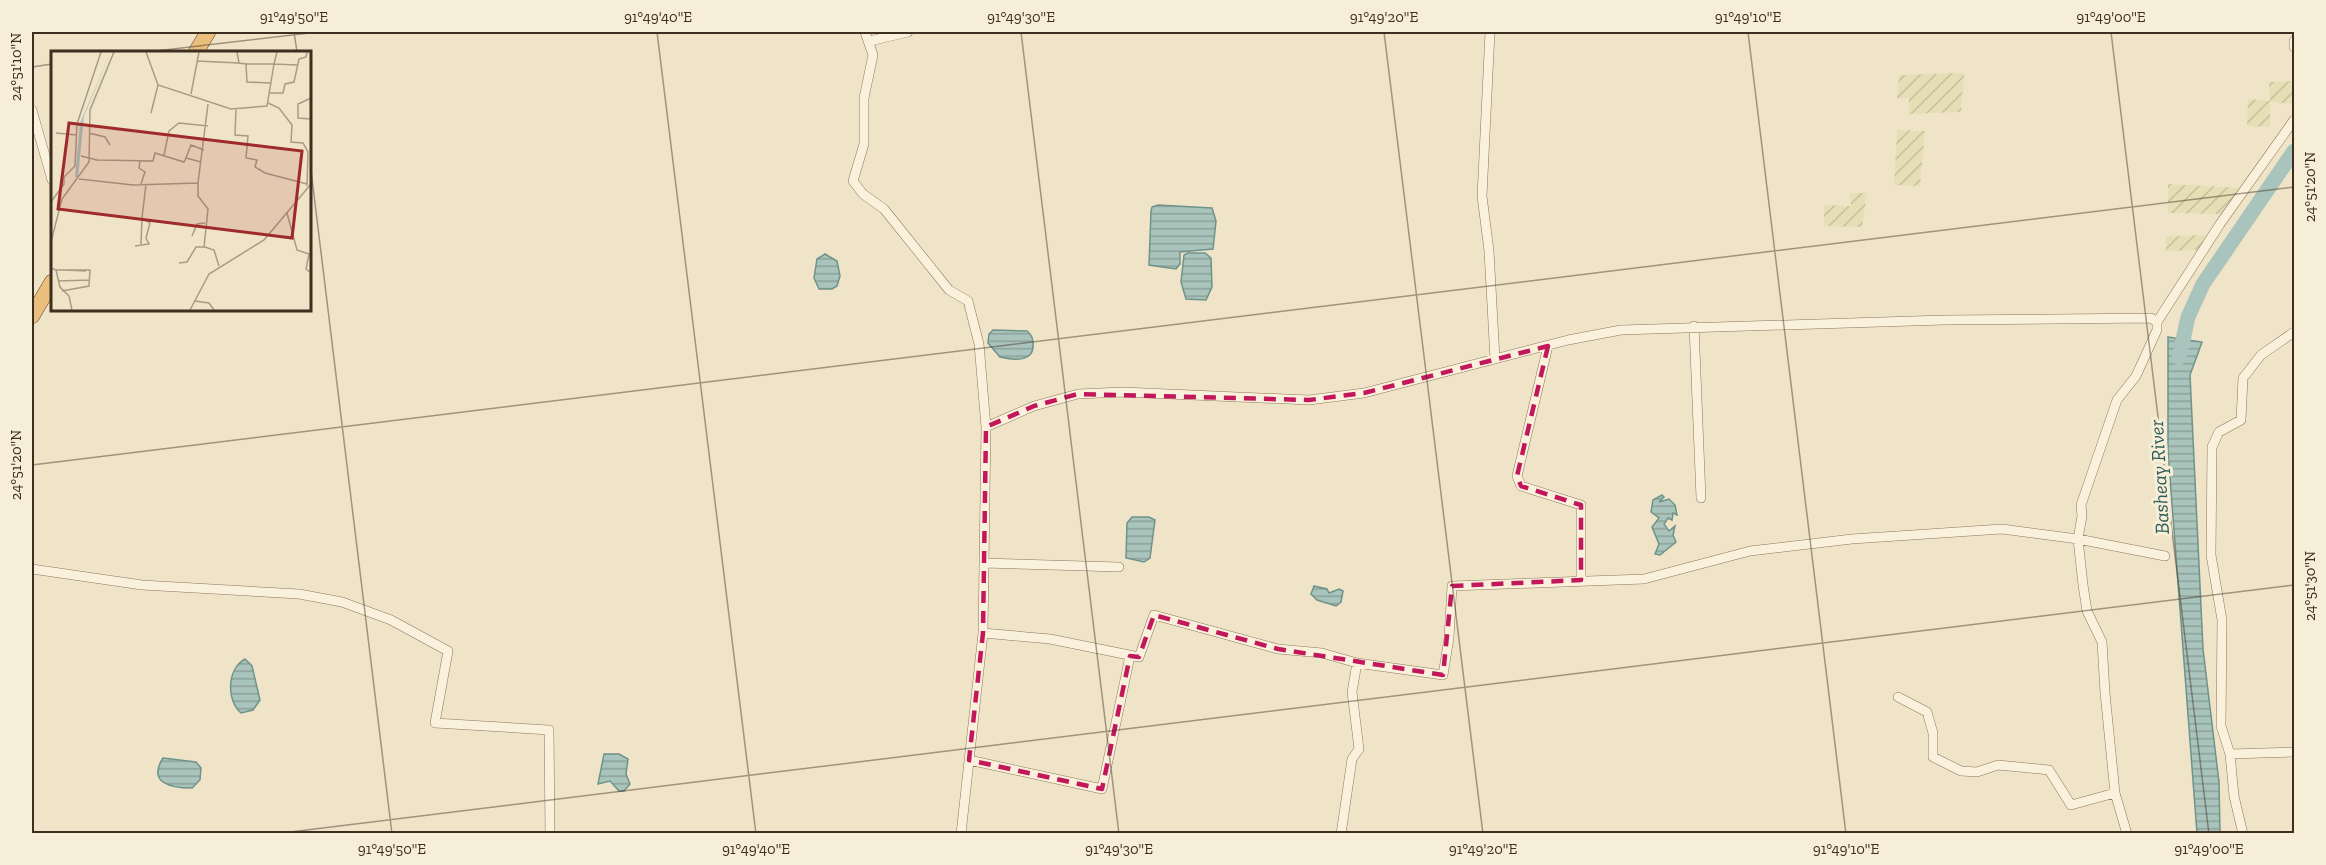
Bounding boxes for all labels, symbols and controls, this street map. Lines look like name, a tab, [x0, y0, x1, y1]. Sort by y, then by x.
text: 91°49'50"E	[260, 8, 328, 26]
text: 91°49'40"E	[624, 8, 692, 26]
text: 91°49'30"E	[987, 8, 1055, 26]
text: 91°49'20"E	[1350, 8, 1418, 26]
text: 91°49'10"E	[1715, 8, 1781, 26]
text: 91°49'00"E	[2076, 8, 2146, 26]
text: 24°51'10"N	[7, 33, 25, 101]
inset map	[51, 51, 310, 310]
text: 24°51'20"N	[2301, 152, 2319, 222]
water label: Basheay River	[2144, 419, 2174, 535]
text: 24°51'20"N	[7, 430, 25, 500]
text: 24°51'30"N	[2301, 551, 2319, 621]
text: 91°49'50"E	[358, 840, 426, 858]
text: 91°49'40"E	[722, 840, 790, 858]
text: 91°49'30"E	[1085, 840, 1153, 858]
text: 91°49'20"E	[1449, 840, 1517, 858]
text: 91°49'10"E	[1813, 840, 1879, 858]
text: 91°49'00"E	[2174, 840, 2244, 858]

